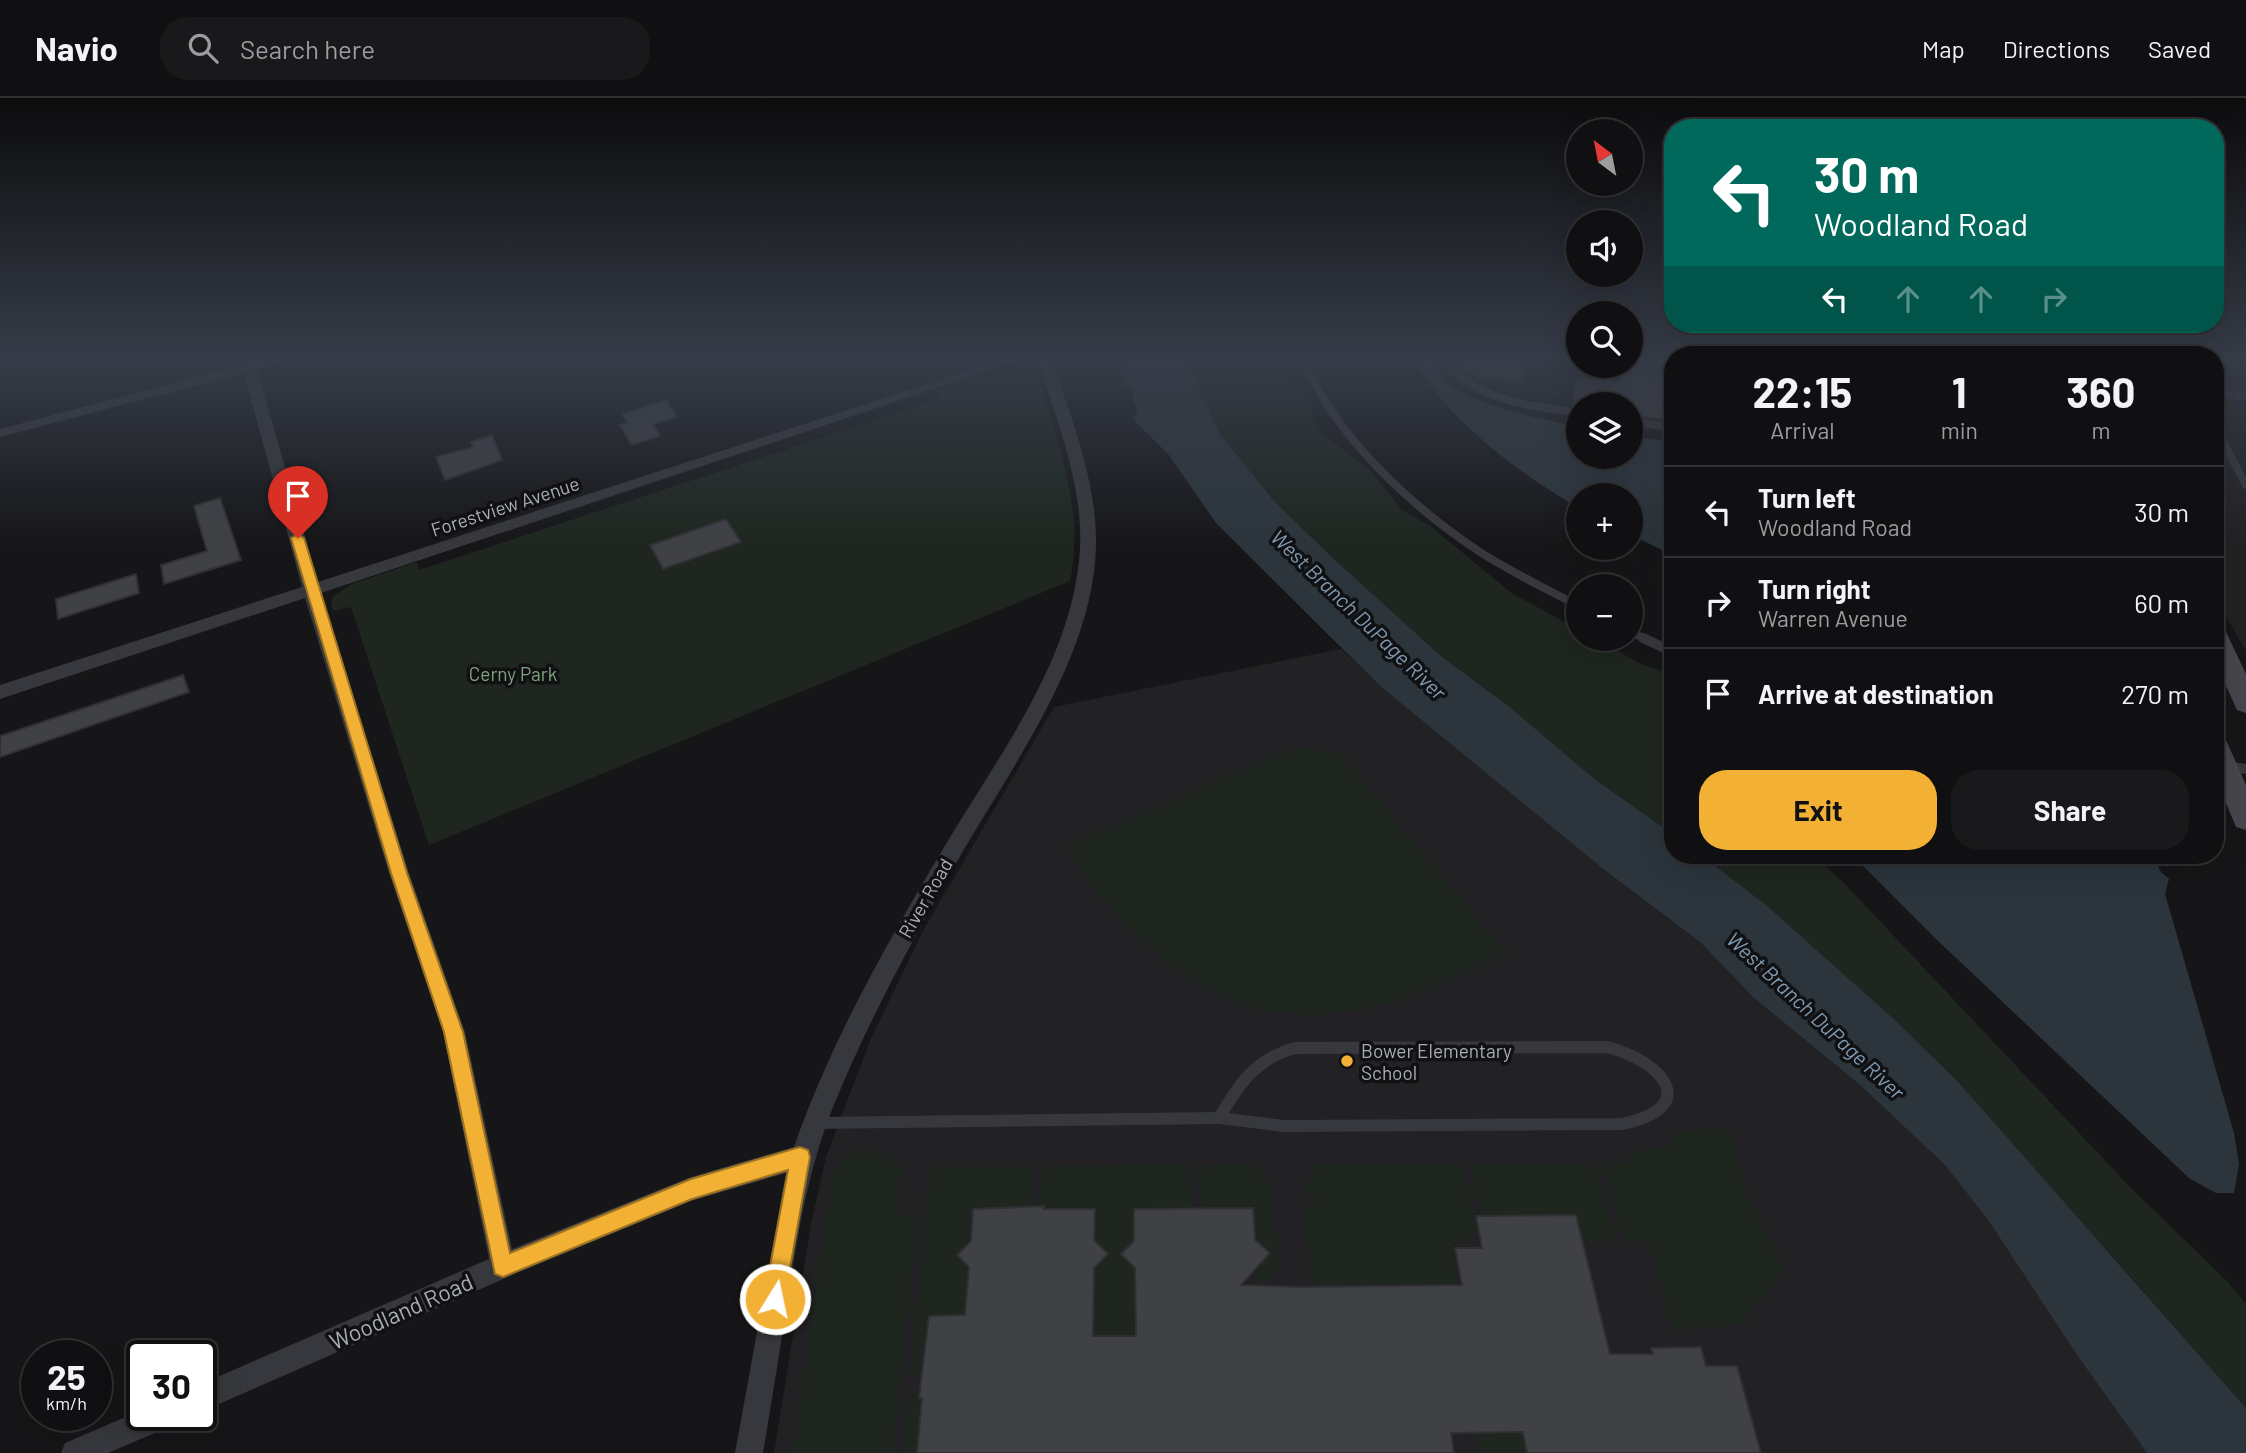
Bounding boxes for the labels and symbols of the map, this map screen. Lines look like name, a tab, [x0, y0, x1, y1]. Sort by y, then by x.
north arrow	[1566, 119, 1643, 196]
pin	[268, 466, 328, 538]
street label: Forestview Avenue	[428, 471, 582, 541]
water label: West Branch DuPage River	[1266, 524, 1452, 705]
park label: Cerny Park	[469, 662, 557, 685]
street label: River Road	[893, 854, 957, 942]
water label: West Branch DuPage River	[1722, 926, 1910, 1104]
place label: Bower Elementary School	[1361, 1039, 1512, 1084]
marker: Bower Elementary School	[1339, 1053, 1355, 1069]
position arrow	[738, 1262, 812, 1336]
street label: Woodland Road	[325, 1267, 477, 1355]
speed limit sign: 30	[126, 1340, 217, 1431]

